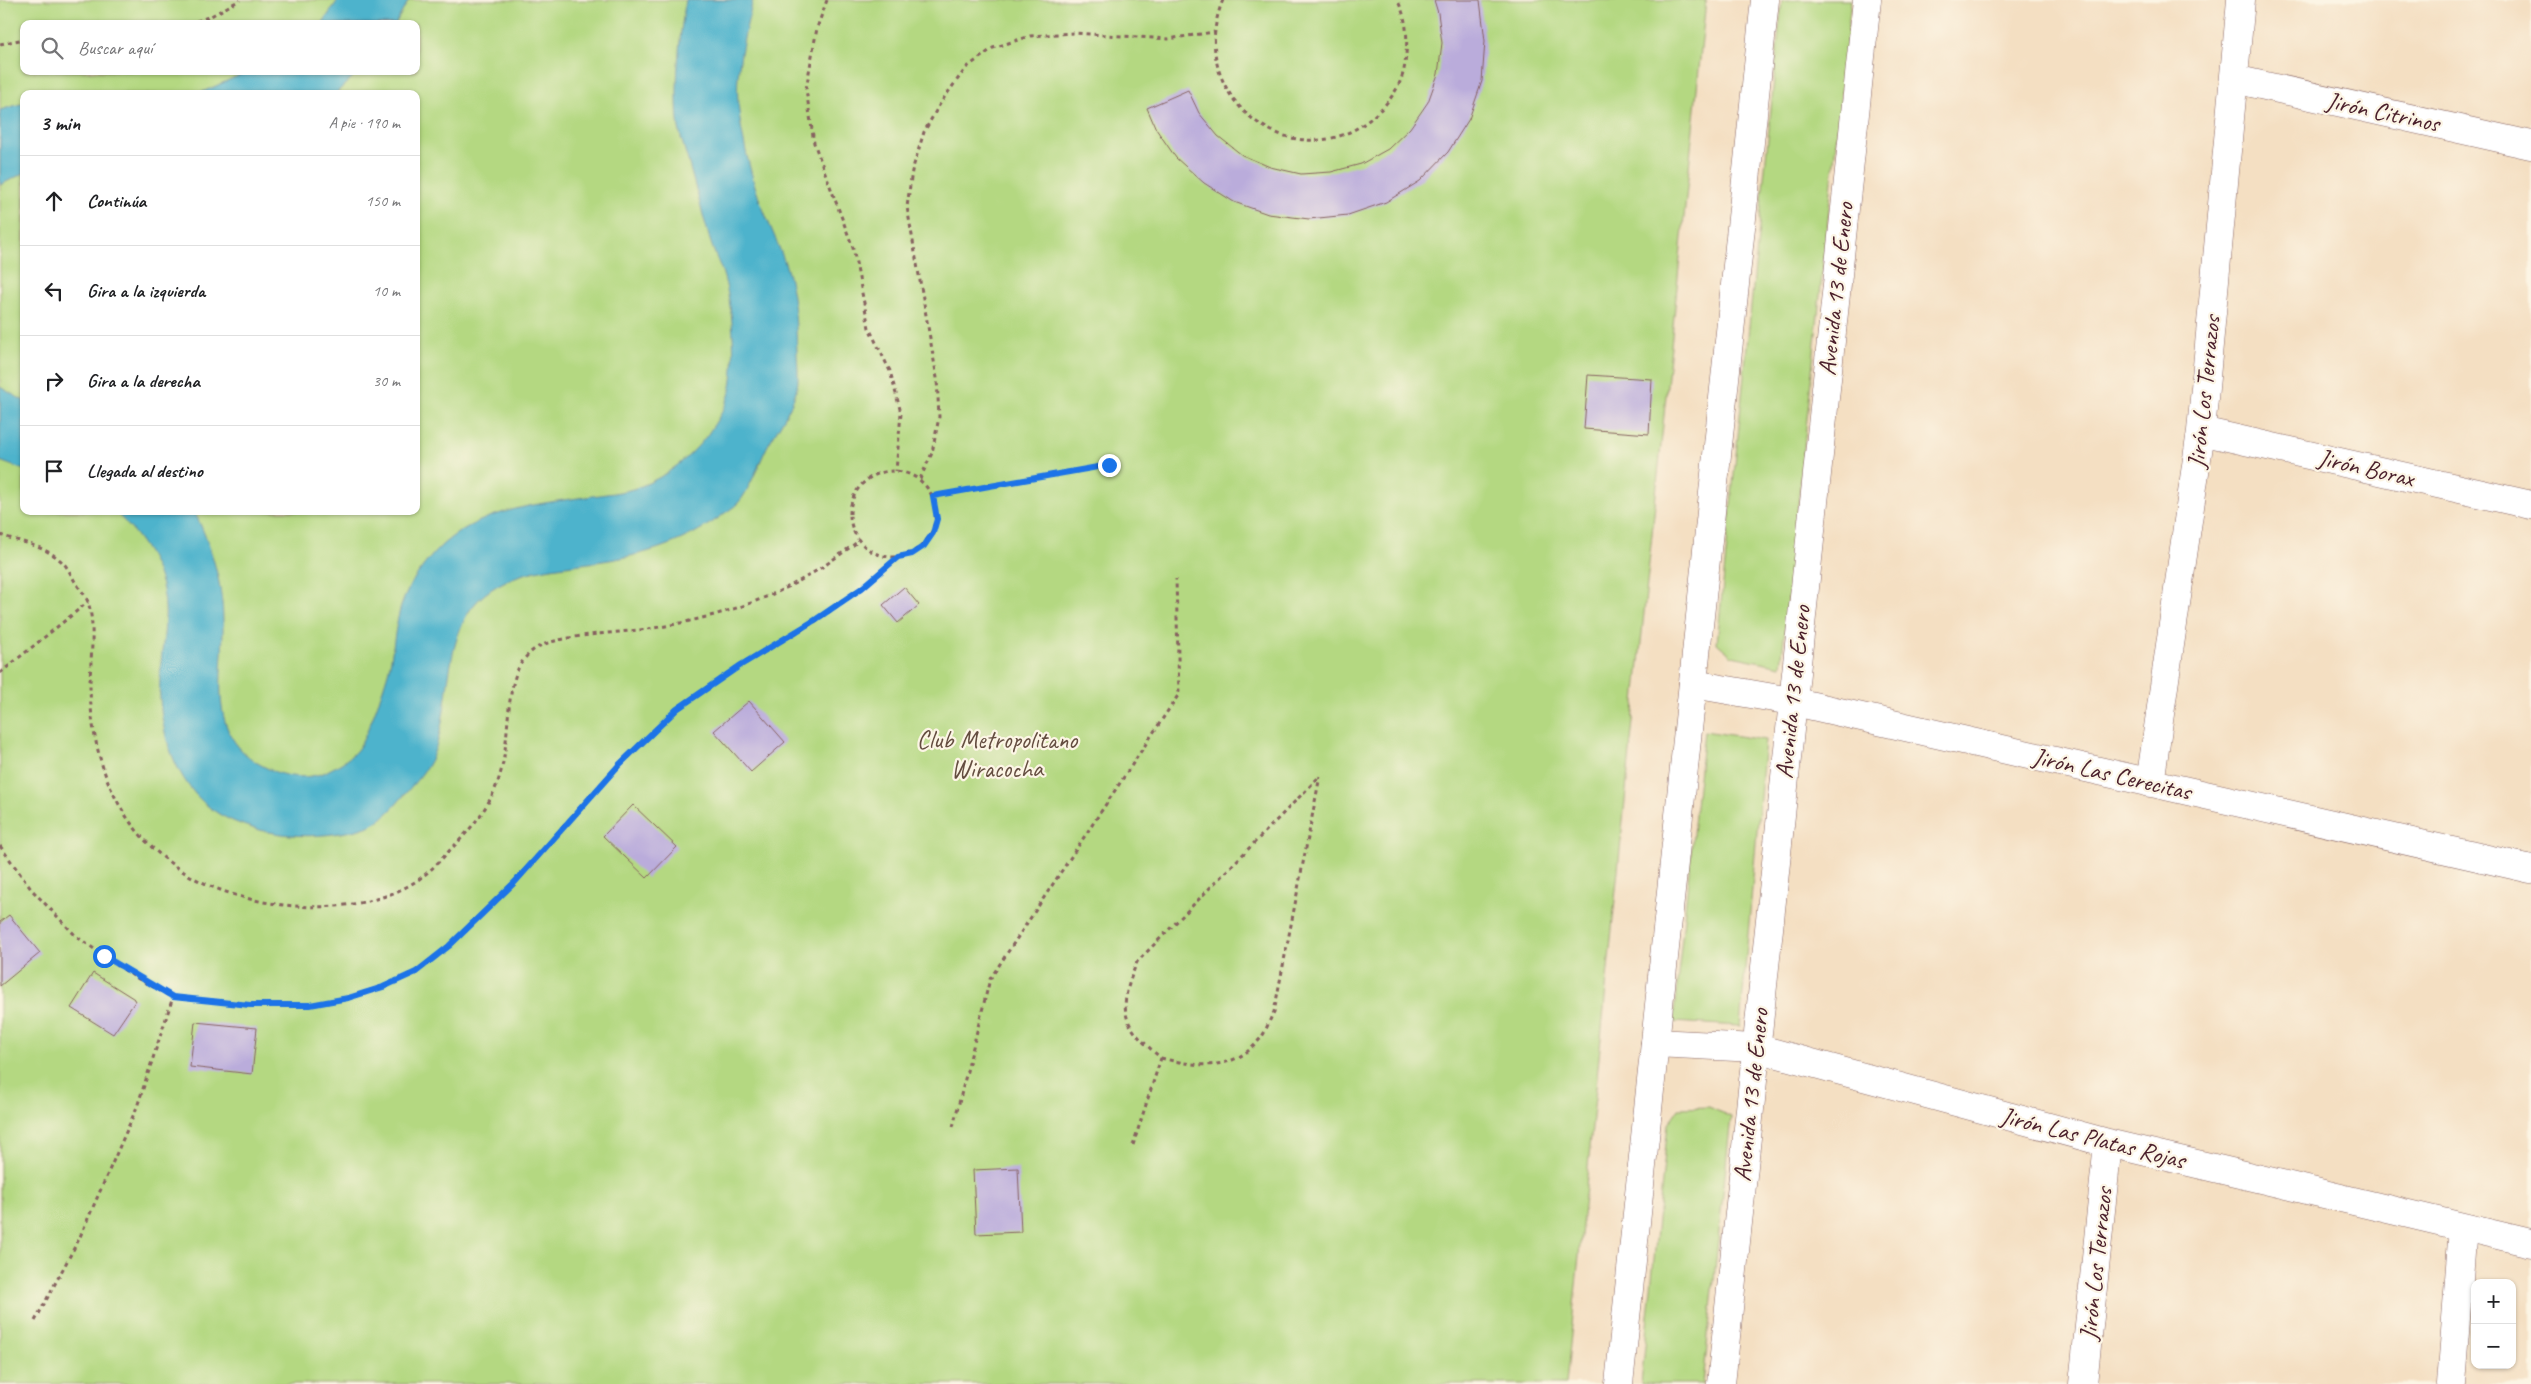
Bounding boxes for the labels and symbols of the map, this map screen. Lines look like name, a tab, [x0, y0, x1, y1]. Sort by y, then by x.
street label: Jirón Citrinos	[2323, 84, 2445, 140]
street label: Avenida 13 de Enero	[1811, 200, 1861, 377]
street label: Jirón Los Terrazos	[2180, 312, 2228, 471]
street label: Jirón Borax	[2314, 441, 2419, 495]
route end	[1098, 454, 1121, 477]
street label: Avenida 13 de Enero	[1768, 603, 1818, 780]
park label: Club Metropolitano Wiracocha	[917, 724, 1078, 785]
street label: Jirón Las Cerecitas	[2029, 740, 2197, 808]
route start	[93, 945, 116, 968]
street label: Avenida 13 de Enero	[1726, 1006, 1776, 1183]
street label: Jirón Las Platas Rojas	[1997, 1099, 2191, 1177]
street label: Jirón Los Terrazos	[2072, 1184, 2120, 1343]

